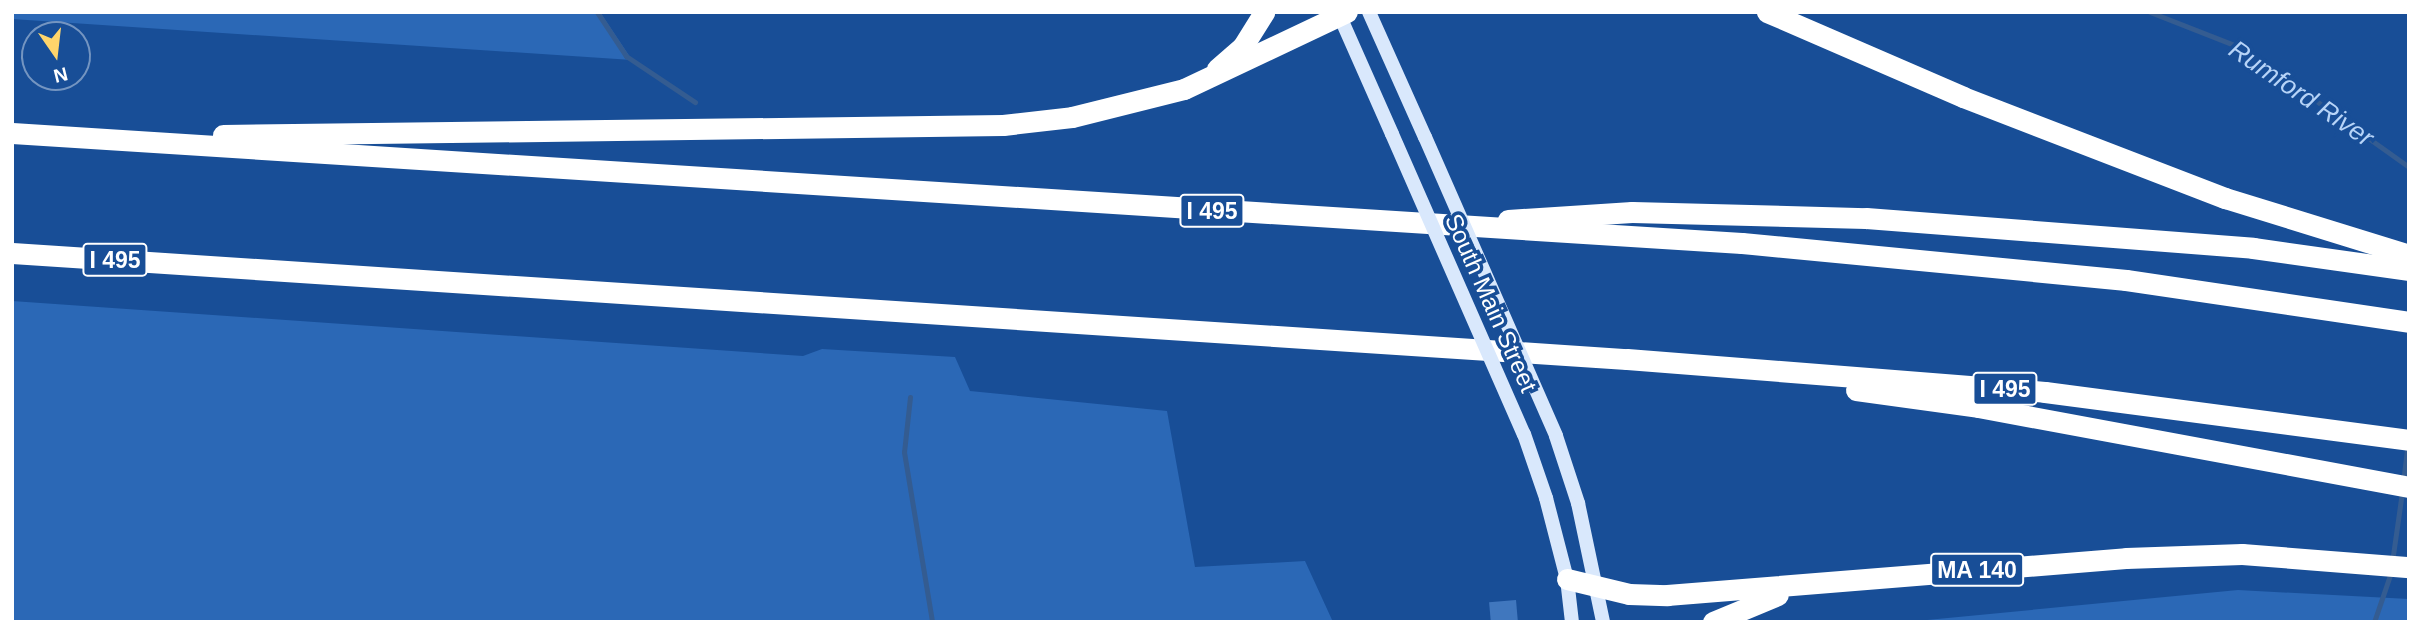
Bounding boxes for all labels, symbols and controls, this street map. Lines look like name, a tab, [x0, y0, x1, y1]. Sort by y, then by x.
north arrow	[21, 21, 91, 91]
water label: Rumford River	[2223, 34, 2379, 154]
text: N	[52, 63, 70, 87]
road number: I 495	[1179, 192, 1245, 230]
street label: South Main Street	[1439, 209, 1543, 397]
road number: I 495	[82, 241, 148, 280]
road number: I 495	[1972, 370, 2038, 408]
road number: MA 140	[1928, 550, 2026, 590]

